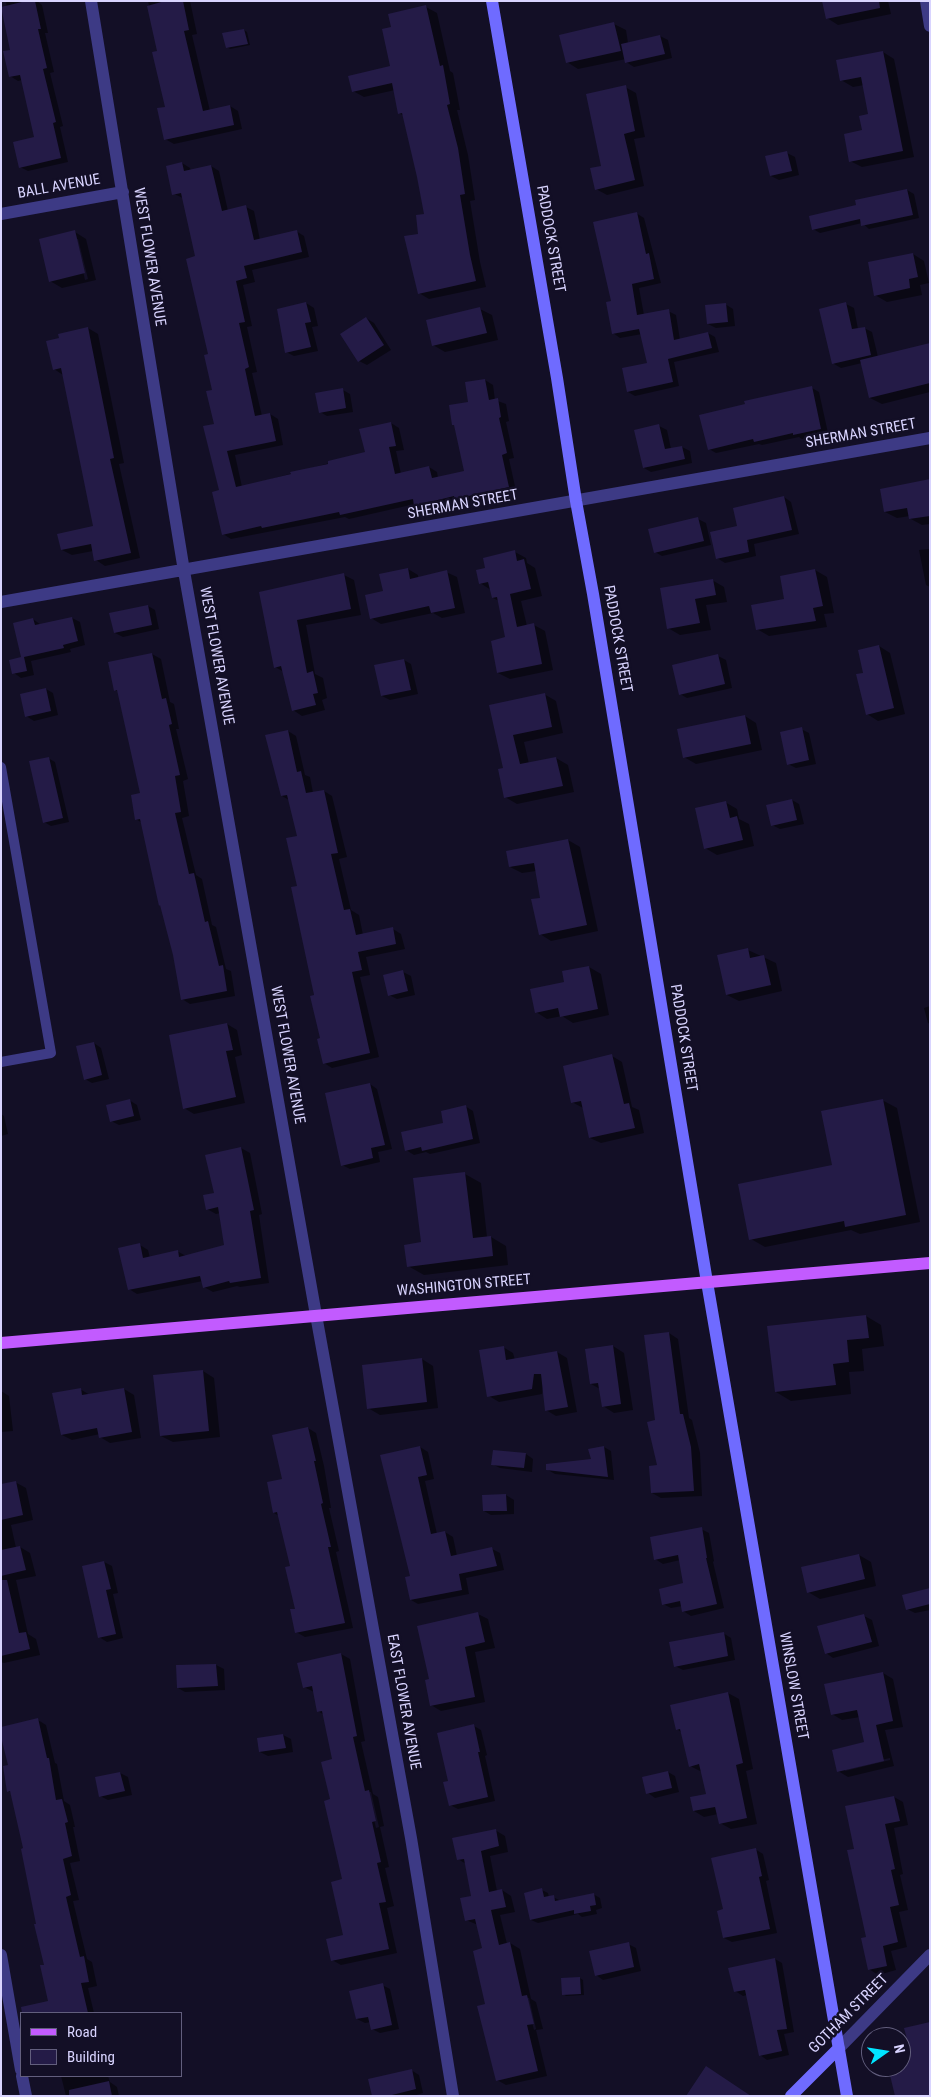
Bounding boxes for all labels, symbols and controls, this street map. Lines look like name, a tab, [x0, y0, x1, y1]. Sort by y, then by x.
street label: BALL AVENUE	[16, 171, 102, 203]
street label: PADDOCK STREET	[532, 184, 568, 294]
street label: WEST FLOWER AVENUE	[129, 186, 169, 328]
street label: SHERMAN STREET	[804, 415, 918, 453]
street label: SHERMAN STREET	[406, 486, 520, 524]
street label: PADDOCK STREET	[599, 584, 635, 694]
street label: WEST FLOWER AVENUE	[195, 585, 237, 727]
street label: PADDOCK STREET	[666, 983, 700, 1093]
street label: WEST FLOWER AVENUE	[266, 984, 308, 1126]
street label: WASHINGTON STREET	[396, 1271, 532, 1301]
street label: WINSLOW STREET	[775, 1631, 811, 1741]
street label: EAST FLOWER AVENUE	[382, 1633, 424, 1771]
street label: GOTHAM STREET	[806, 1971, 892, 2057]
legend	[20, 2012, 182, 2077]
text: Road	[67, 2023, 97, 2041]
north arrow	[861, 2027, 911, 2077]
text: N	[891, 2043, 908, 2055]
text: Building	[67, 2048, 115, 2066]

